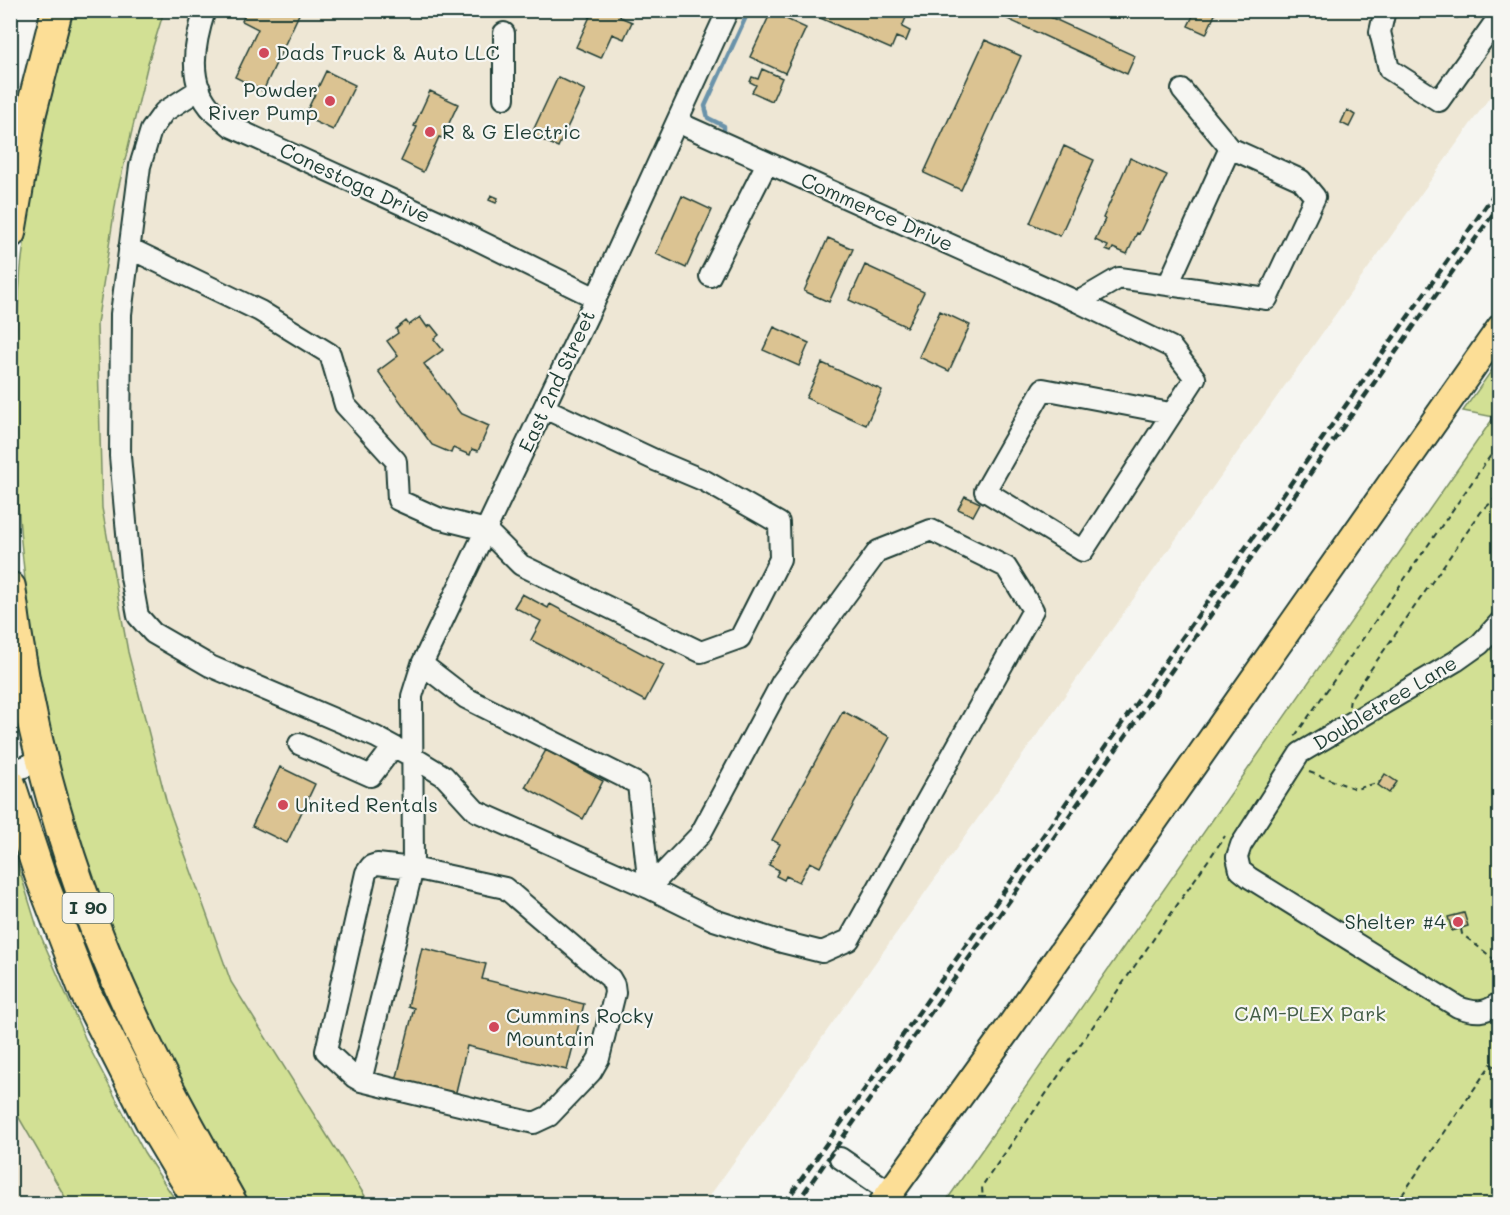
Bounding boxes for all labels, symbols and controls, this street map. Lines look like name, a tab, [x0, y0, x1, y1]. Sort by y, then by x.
place label: Dads Truck & Auto LLC	[276, 39, 500, 65]
marker: Dads Truck & Auto LLC	[257, 46, 271, 60]
place label: Powder River Pump	[208, 76, 318, 125]
marker: Powder River Pump	[323, 94, 337, 108]
place label: R & G Electric	[442, 118, 581, 144]
marker: R & G Electric	[423, 125, 437, 139]
street label: Conestoga Drive	[276, 136, 435, 228]
street label: Commerce Drive	[797, 166, 958, 256]
street label: East 2nd Street	[512, 305, 600, 456]
street label: Doubletree Lane	[1308, 649, 1461, 755]
place label: United Rentals	[295, 791, 438, 817]
marker: United Rentals	[276, 798, 290, 812]
road number: I 90	[62, 893, 113, 923]
place label: Shelter #4	[1344, 908, 1446, 934]
marker: Shelter #4	[1451, 915, 1465, 929]
park label: CAM-PLEX Park	[1234, 1000, 1386, 1026]
place label: Cummins Rocky Mountain	[506, 1002, 654, 1051]
marker: Cummins Rocky Mountain	[487, 1020, 501, 1034]

